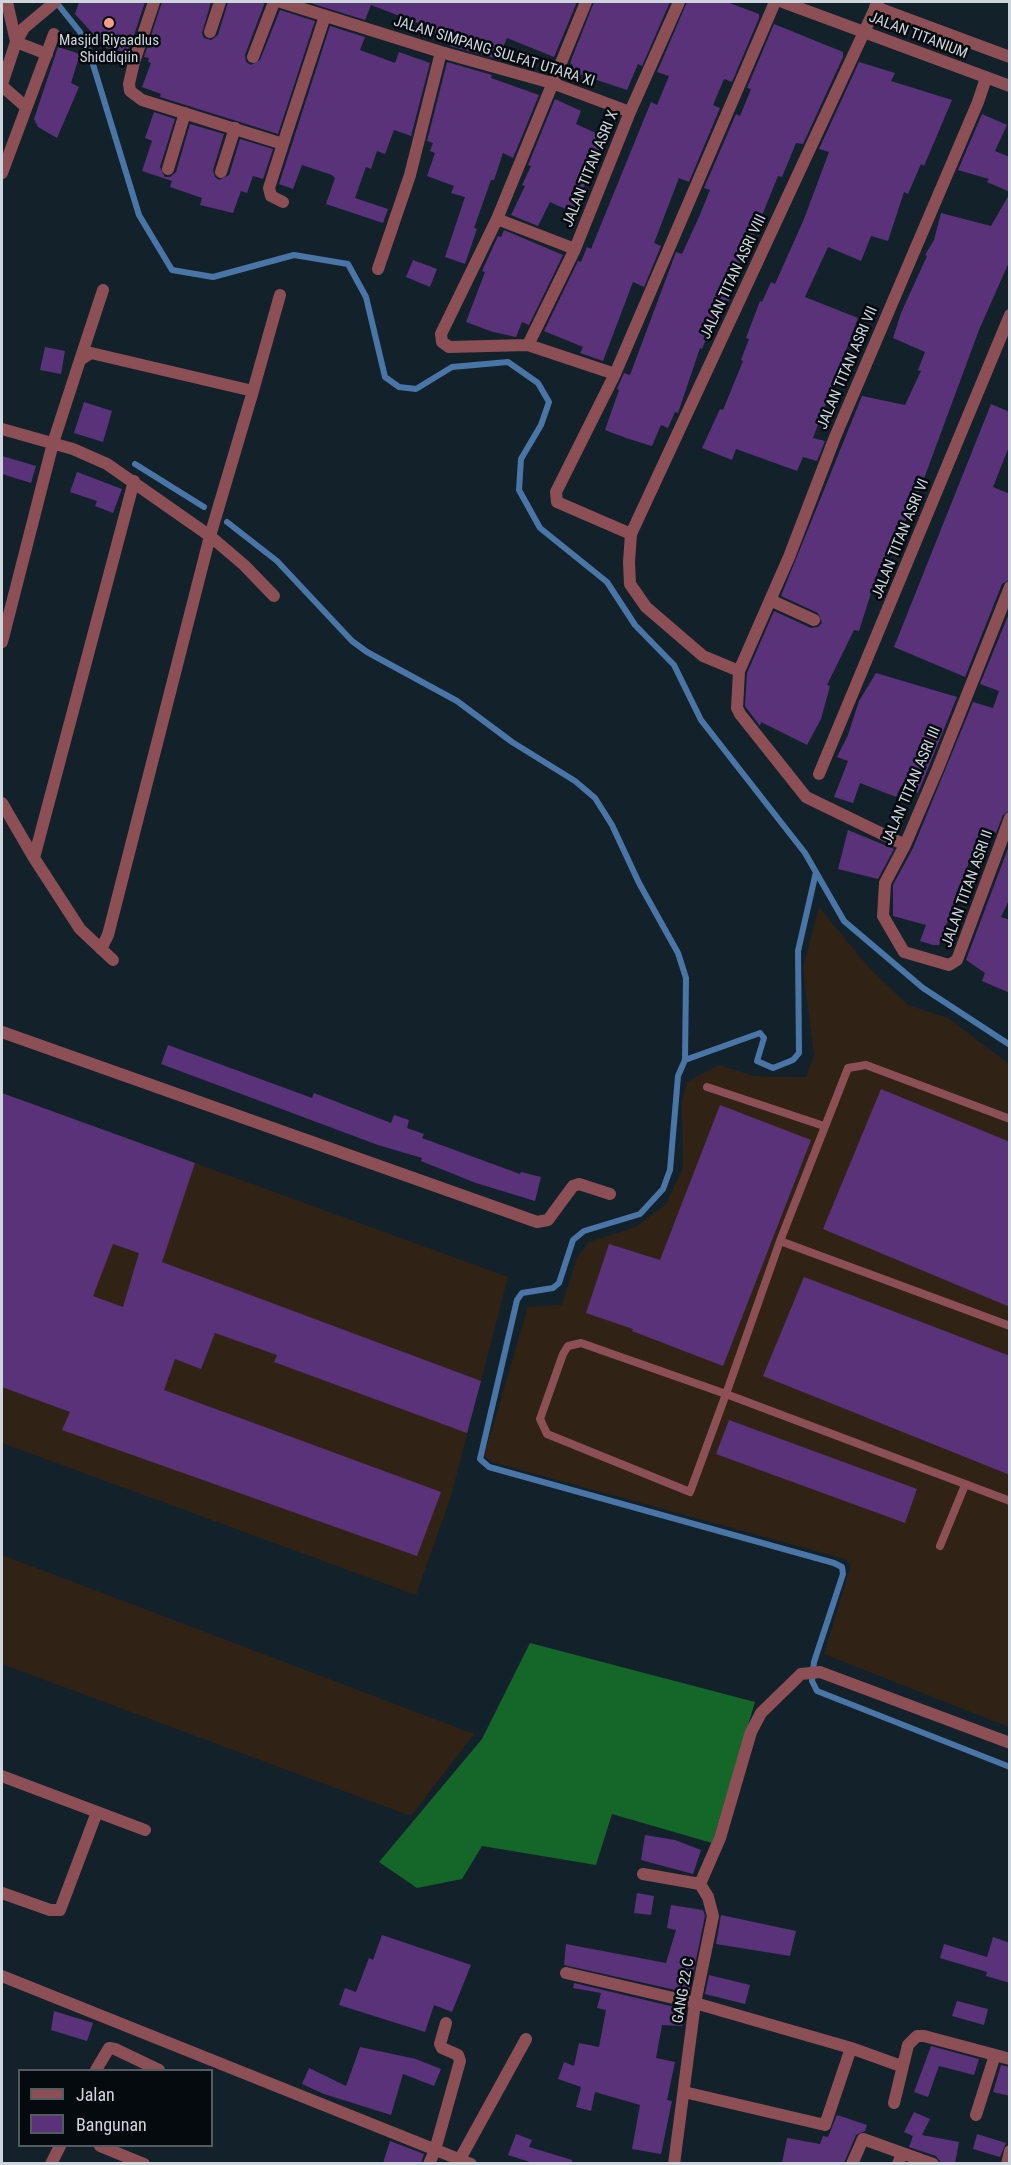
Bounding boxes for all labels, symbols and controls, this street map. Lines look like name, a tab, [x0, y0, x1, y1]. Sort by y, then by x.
street label: JALAN TITANIUM	[866, 9, 970, 63]
street label: JALAN SIMPANG SULFAT UTARA XI	[391, 13, 597, 91]
marker: Masjid Riyaadlus Shiddiqiin	[102, 16, 116, 30]
place label: Masjid Riyaadlus Shiddiqiin	[59, 32, 159, 67]
street label: JALAN TITAN ASRI X	[559, 108, 623, 230]
street label: JALAN TITAN ASRI VIII	[697, 212, 771, 342]
street label: JALAN TITAN ASRI VII	[814, 304, 882, 432]
street label: JALAN TITAN ASRI VI	[869, 476, 933, 602]
street label: JALAN TITAN ASRI III	[879, 724, 945, 848]
street label: JALAN TITAN ASRI II	[938, 828, 998, 950]
street label: GANG 22 C	[669, 1957, 699, 2025]
legend	[18, 2069, 213, 2147]
text: Jalan	[76, 2084, 115, 2105]
text: Bangunan	[76, 2114, 147, 2135]

